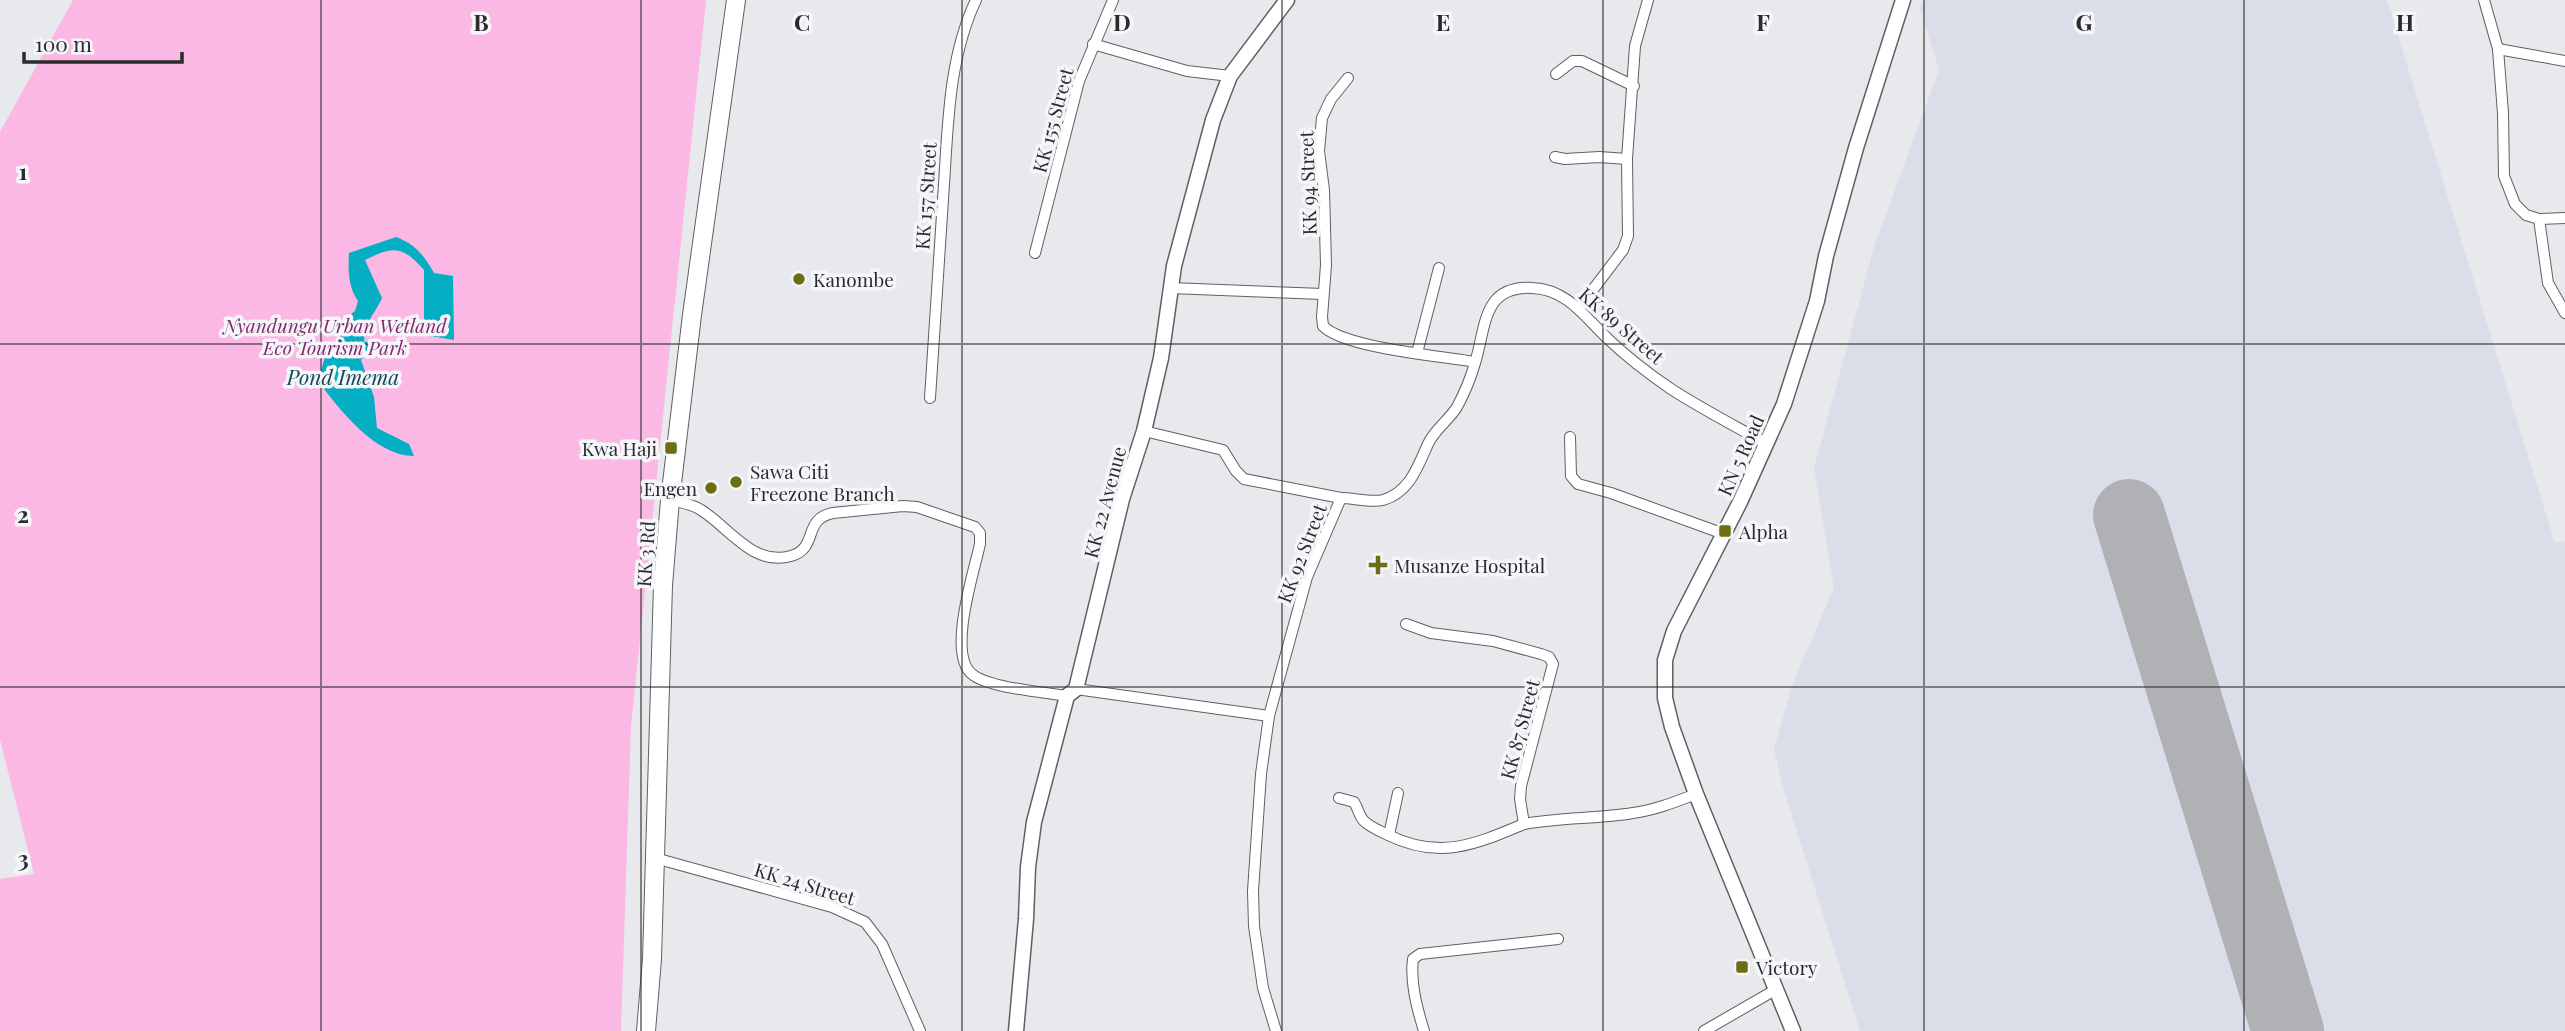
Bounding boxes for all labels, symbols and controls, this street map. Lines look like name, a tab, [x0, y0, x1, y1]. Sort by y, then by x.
text: B	[473, 6, 489, 37]
text: C	[794, 6, 810, 37]
text: D	[1113, 6, 1131, 37]
text: E	[1436, 6, 1450, 37]
text: F	[1756, 6, 1770, 37]
text: G	[2076, 6, 2093, 37]
text: H	[2396, 6, 2414, 37]
scale bar	[24, 21, 182, 65]
text: 100 m	[35, 29, 92, 57]
street label: KK 155 Street	[1026, 64, 1079, 175]
street label: KK 94 Street	[1292, 130, 1322, 236]
street label: KK 157 Street	[908, 141, 942, 251]
text: 1	[19, 155, 28, 186]
place label: Kanombe	[813, 266, 894, 292]
marker: Kanombe	[791, 271, 807, 287]
street label: KK 89 Street	[1574, 281, 1670, 369]
park label: Nyandungu Urban Wetland Eco Tourism Park	[221, 312, 447, 360]
water label: Pond Imema	[286, 362, 399, 390]
street label: KN 5 Road	[1711, 410, 1769, 500]
place label: Kwa Haji	[582, 435, 657, 461]
marker: Kwa Haji	[663, 440, 679, 456]
street label: KK 22 Avenue	[1077, 443, 1131, 561]
place label: Sawa Citi Freezone Branch	[750, 458, 895, 506]
marker: Sawa Citi Freezone Branch	[728, 474, 744, 490]
place label: Engen	[643, 475, 698, 501]
marker: Engen	[703, 480, 719, 496]
text: 2	[17, 498, 29, 529]
street label: KK 92 Street	[1270, 499, 1332, 606]
place label: Alpha	[1738, 518, 1789, 544]
street label: KK 3 Rd	[630, 520, 660, 588]
marker: Alpha	[1717, 523, 1733, 539]
place label: Musanze Hospital	[1394, 552, 1546, 578]
marker: Musanze Hospital	[1368, 555, 1388, 575]
street label: KK 87 Street	[1493, 676, 1545, 782]
text: 3	[17, 842, 29, 873]
street label: KK 24 Street	[752, 855, 859, 911]
place label: Victory	[1755, 954, 1818, 980]
marker: Victory	[1734, 959, 1750, 975]

